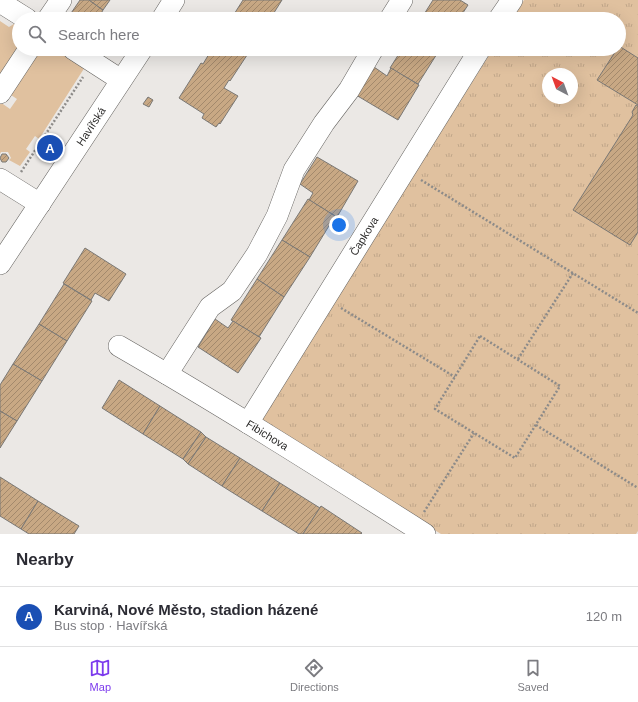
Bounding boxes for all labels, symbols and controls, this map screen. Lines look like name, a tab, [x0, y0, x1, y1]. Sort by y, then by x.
search box	[12, 12, 626, 56]
icon: search	[26, 23, 48, 45]
text: Search here	[58, 26, 140, 43]
north arrow	[542, 68, 578, 104]
street label: Havířská	[74, 104, 108, 148]
pin: A	[37, 133, 63, 163]
street label: Čapkova	[347, 214, 381, 258]
your location	[329, 215, 349, 235]
street label: Fibichova	[244, 417, 291, 453]
text: Nearby	[16, 550, 74, 569]
text: Karviná, Nové Město, stadion házené	[54, 601, 318, 618]
text: A	[24, 609, 34, 624]
text: 120 m	[586, 609, 622, 624]
text: Bus stop · Havířská	[54, 618, 167, 633]
tab: Map	[89, 657, 111, 693]
tab: Directions	[290, 657, 339, 693]
tab: Saved	[517, 657, 549, 693]

